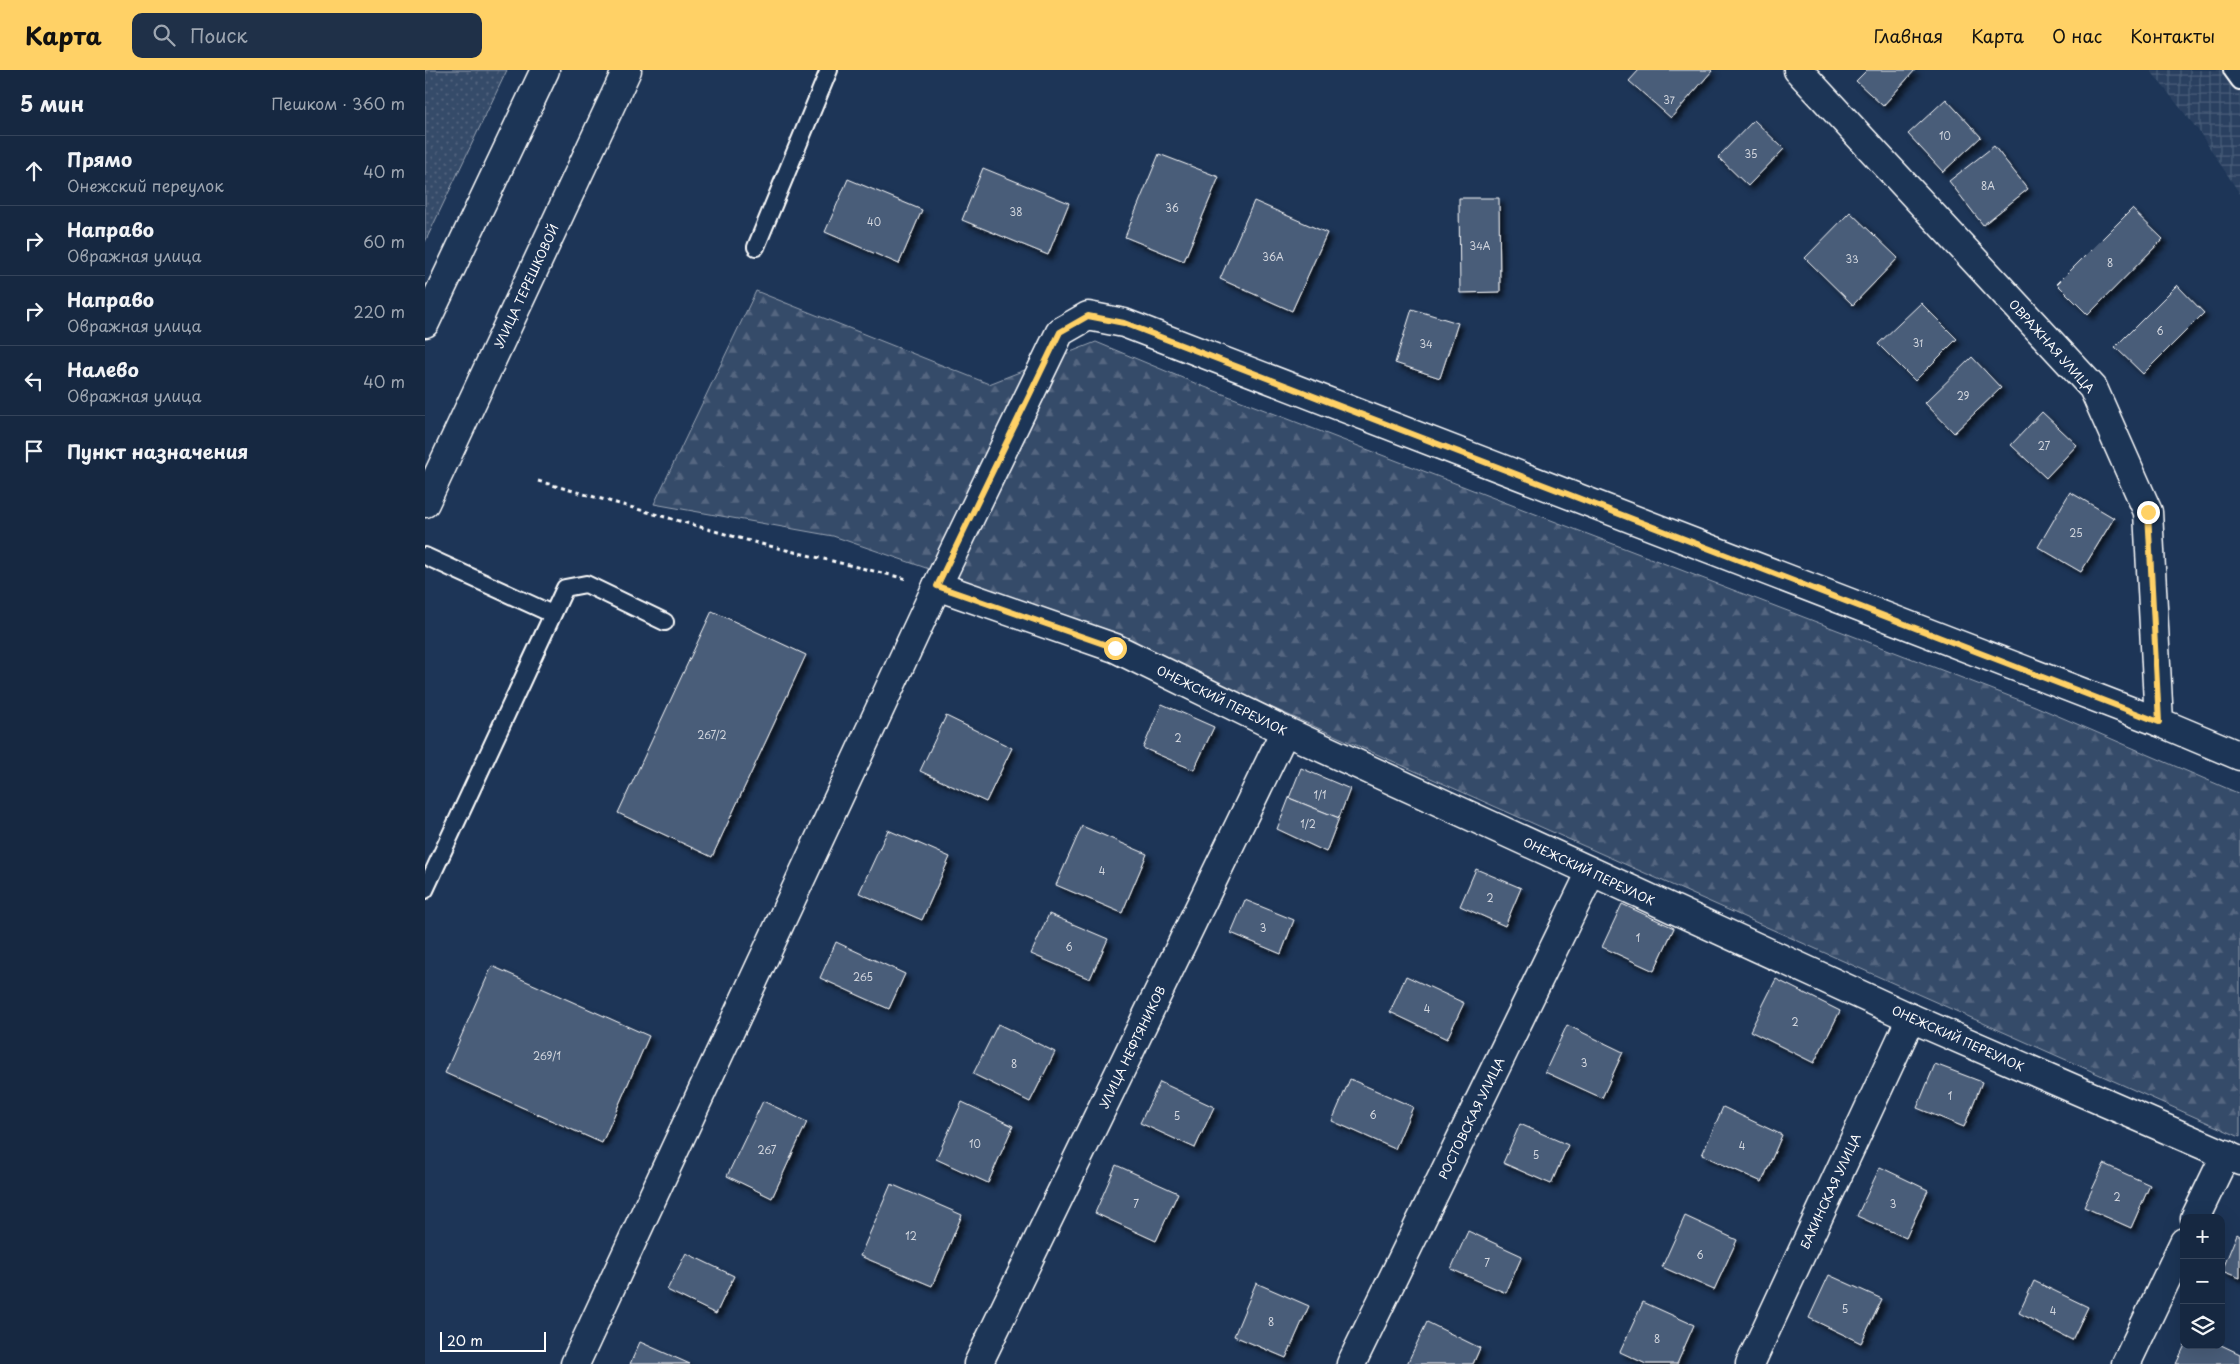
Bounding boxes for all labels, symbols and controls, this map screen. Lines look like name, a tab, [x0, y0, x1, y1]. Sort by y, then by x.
search box	[132, 13, 482, 58]
text: Карта	[25, 17, 102, 53]
icon: search	[150, 21, 178, 49]
text: Поиск	[190, 21, 248, 49]
text: Главная	[1874, 22, 1943, 49]
text: Карта	[1971, 22, 2024, 49]
text: О нас	[2052, 22, 2102, 49]
text: Контакты	[2130, 22, 2215, 49]
text: 5 мин	[20, 87, 84, 119]
text: Пешком · 360 m	[271, 91, 405, 115]
house number: 37	[1663, 92, 1676, 107]
house number: 10	[1939, 128, 1951, 143]
text: Прямо	[67, 145, 132, 173]
house number: 35	[1745, 146, 1757, 161]
icon: ahead	[20, 157, 48, 185]
text: 40 m	[363, 159, 405, 183]
text: Онежский переулок	[67, 173, 224, 197]
house number: 8А	[1981, 178, 1995, 193]
house number: 36	[1165, 200, 1179, 215]
house number: 38	[1010, 204, 1022, 219]
house number: 40	[867, 214, 881, 229]
text: Направо	[67, 215, 154, 243]
street label: УЛИЦА ТЕРЕШКОВОЙ	[489, 221, 563, 351]
icon: right	[20, 227, 48, 255]
text: 60 m	[363, 229, 405, 253]
house number: 34А	[1470, 238, 1491, 253]
text: Овражная улица	[67, 243, 202, 267]
house number: 36А	[1262, 249, 1284, 264]
house number: 33	[1845, 251, 1859, 266]
house number: 8	[2107, 255, 2113, 270]
text: Направо	[67, 285, 154, 313]
street label: ОВРАЖНАЯ УЛИЦА	[2005, 295, 2099, 397]
icon: right	[20, 297, 48, 325]
text: 220 m	[354, 299, 405, 323]
text: Овражная улица	[67, 313, 202, 337]
house number: 6	[2156, 323, 2164, 338]
house number: 31	[1913, 335, 1923, 350]
house number: 34	[1419, 336, 1433, 351]
text: Налево	[67, 355, 139, 383]
icon: left	[20, 367, 48, 395]
text: 40 m	[363, 369, 405, 393]
text: Овражная улица	[67, 383, 202, 407]
house number: 29	[1957, 388, 1970, 403]
icon: arrive	[20, 437, 48, 465]
text: Пункт назначения	[67, 437, 248, 465]
house number: 27	[2038, 438, 2051, 453]
route end	[2137, 501, 2160, 524]
house number: 25	[2069, 525, 2083, 540]
route start	[1104, 637, 1127, 660]
street label: ОНЕЖСКИЙ ПЕРЕУЛОК	[1154, 661, 1290, 740]
house number: 267/2	[697, 727, 727, 742]
house number: 2	[1174, 730, 1182, 745]
house number: 1/1	[1313, 787, 1327, 802]
house number: 1/2	[1300, 816, 1316, 831]
street label: ОНЕЖСКИЙ ПЕРЕУЛОК	[1520, 833, 1658, 909]
house number: 4	[1099, 863, 1106, 878]
house number: 2	[1486, 890, 1494, 905]
house number: 3	[1260, 920, 1266, 935]
house number: 1	[1636, 930, 1640, 945]
house number: 6	[1065, 939, 1073, 954]
house number: 265	[853, 969, 873, 984]
street label: УЛИЦА НЕФТЯНИКОВ	[1094, 983, 1170, 1111]
house number: 4	[1424, 1001, 1431, 1016]
street label: ОНЕЖСКИЙ ПЕРЕУЛОК	[1889, 1001, 2027, 1075]
house number: 2	[1791, 1014, 1799, 1029]
house number: 269/1	[533, 1048, 561, 1063]
street label: РОСТОВСКАЯ УЛИЦА	[1434, 1054, 1508, 1182]
house number: 3	[1581, 1055, 1587, 1070]
house number: 8	[1011, 1056, 1017, 1071]
house number: 1	[1948, 1088, 1952, 1103]
house number: 6	[1369, 1107, 1377, 1122]
house number: 5	[1174, 1108, 1180, 1123]
street label: БАКИНСКАЯ УЛИЦА	[1795, 1130, 1865, 1252]
house number: 10	[969, 1136, 981, 1151]
house number: 4	[1739, 1138, 1746, 1153]
house number: 267	[758, 1142, 777, 1157]
house number: 5	[1533, 1147, 1539, 1162]
house number: 2	[2113, 1189, 2121, 1204]
house number: 7	[1133, 1196, 1139, 1211]
house number: 3	[1890, 1196, 1896, 1211]
map controls	[2180, 1214, 2225, 1349]
button: +	[2180, 1214, 2225, 1259]
house number: 12	[905, 1228, 917, 1243]
house number: 6	[1696, 1247, 1704, 1262]
house number: 7	[1484, 1255, 1490, 1270]
button: −	[2180, 1259, 2225, 1304]
house number: 5	[1842, 1301, 1848, 1316]
house number: 4	[2050, 1303, 2057, 1318]
button: layers	[2180, 1304, 2225, 1349]
house number: 8	[1268, 1314, 1274, 1329]
scale bar	[440, 1329, 546, 1352]
text: 20 m	[447, 1330, 483, 1351]
house number: 8	[1654, 1331, 1660, 1346]

